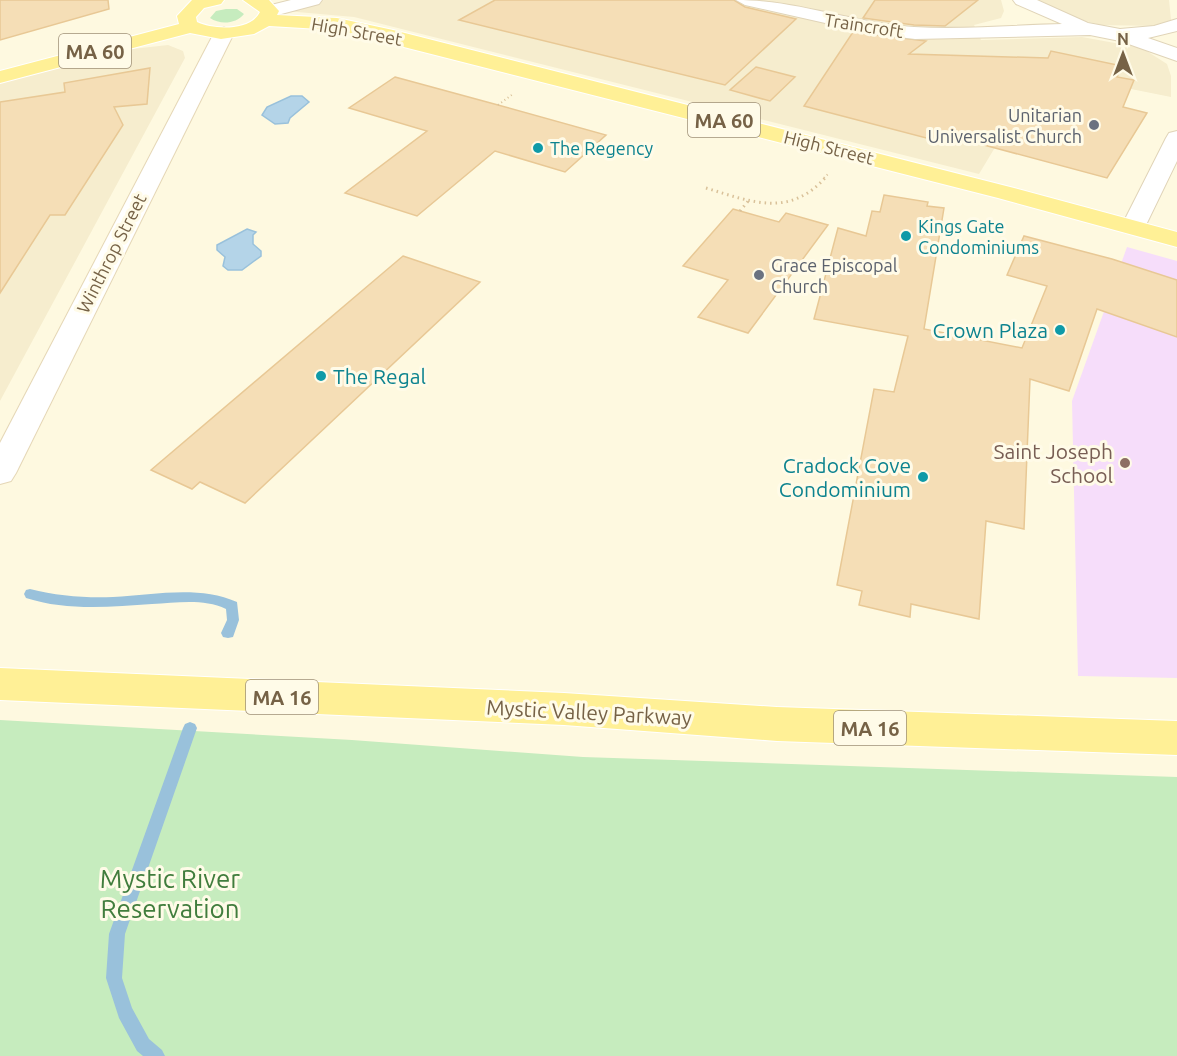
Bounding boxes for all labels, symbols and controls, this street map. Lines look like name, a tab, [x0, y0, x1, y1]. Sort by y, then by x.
street label: Traincroft	[823, 9, 905, 41]
street label: High Street	[310, 13, 404, 49]
north arrow	[1093, 24, 1153, 84]
text: N	[1117, 30, 1129, 48]
road number: MA 60	[59, 34, 131, 68]
road number: MA 60	[688, 103, 760, 137]
place label: Unitarian Universalist Church	[927, 105, 1082, 146]
marker: Unitarian Universalist Church	[1087, 118, 1101, 132]
street label: High Street	[782, 126, 876, 168]
place label: The Regency	[550, 138, 654, 158]
marker: The Regency	[531, 141, 545, 155]
street label: Winthrop Street	[72, 190, 150, 316]
place label: Kings Gate Condominiums	[918, 216, 1039, 257]
marker: Kings Gate Condominiums	[899, 229, 913, 243]
place label: Grace Episcopal Church	[771, 255, 898, 296]
marker: Grace Episcopal Church	[752, 268, 766, 282]
place label: Crown Plaza	[933, 318, 1048, 342]
marker: Crown Plaza	[1053, 323, 1067, 337]
place label: The Regal	[333, 364, 426, 388]
marker: The Regal	[314, 369, 328, 383]
place label: Saint Joseph School	[993, 439, 1113, 487]
place label: Cradock Cove Condominium	[779, 453, 911, 501]
marker: Saint Joseph School	[1118, 456, 1132, 470]
marker: Cradock Cove Condominium	[916, 470, 930, 484]
road number: MA 16	[246, 680, 318, 714]
street label: Mystic Valley Parkway	[486, 695, 692, 729]
road number: MA 16	[834, 711, 906, 745]
park label: Mystic River Reservation	[100, 864, 240, 923]

